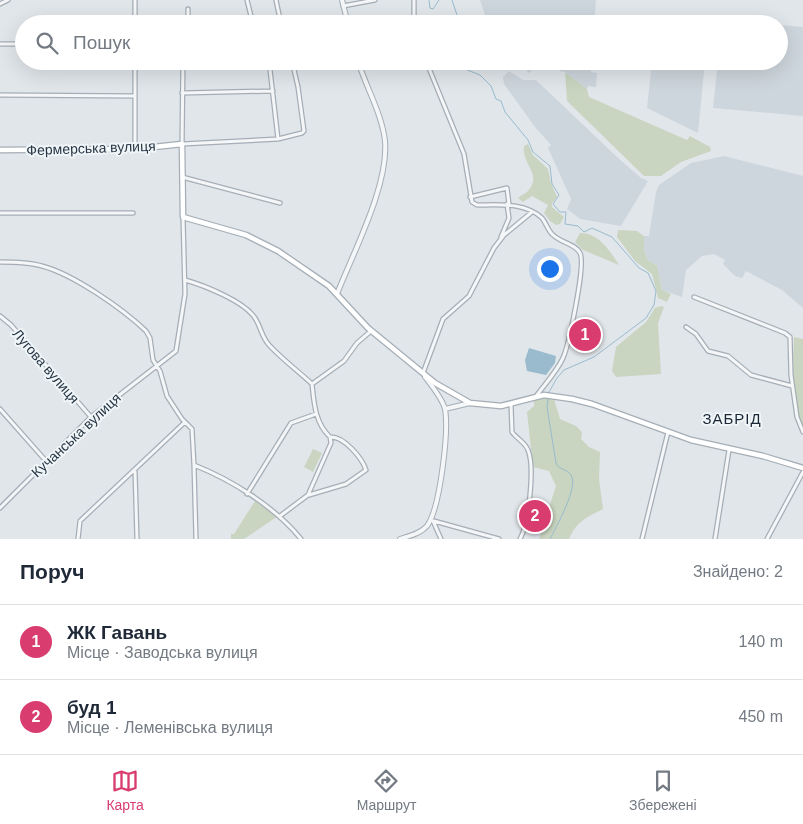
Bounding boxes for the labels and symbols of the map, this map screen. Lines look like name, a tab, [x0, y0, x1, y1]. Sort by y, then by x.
street label: Фермерська вулиця	[26, 138, 156, 158]
your location	[537, 256, 563, 282]
pin: 1	[569, 316, 601, 354]
street label: Лугова вулиця	[9, 326, 83, 406]
street label: Кучанська вулиця	[28, 390, 124, 480]
district label: ЗАБРІД	[702, 410, 762, 427]
pin: 2	[519, 497, 551, 535]

